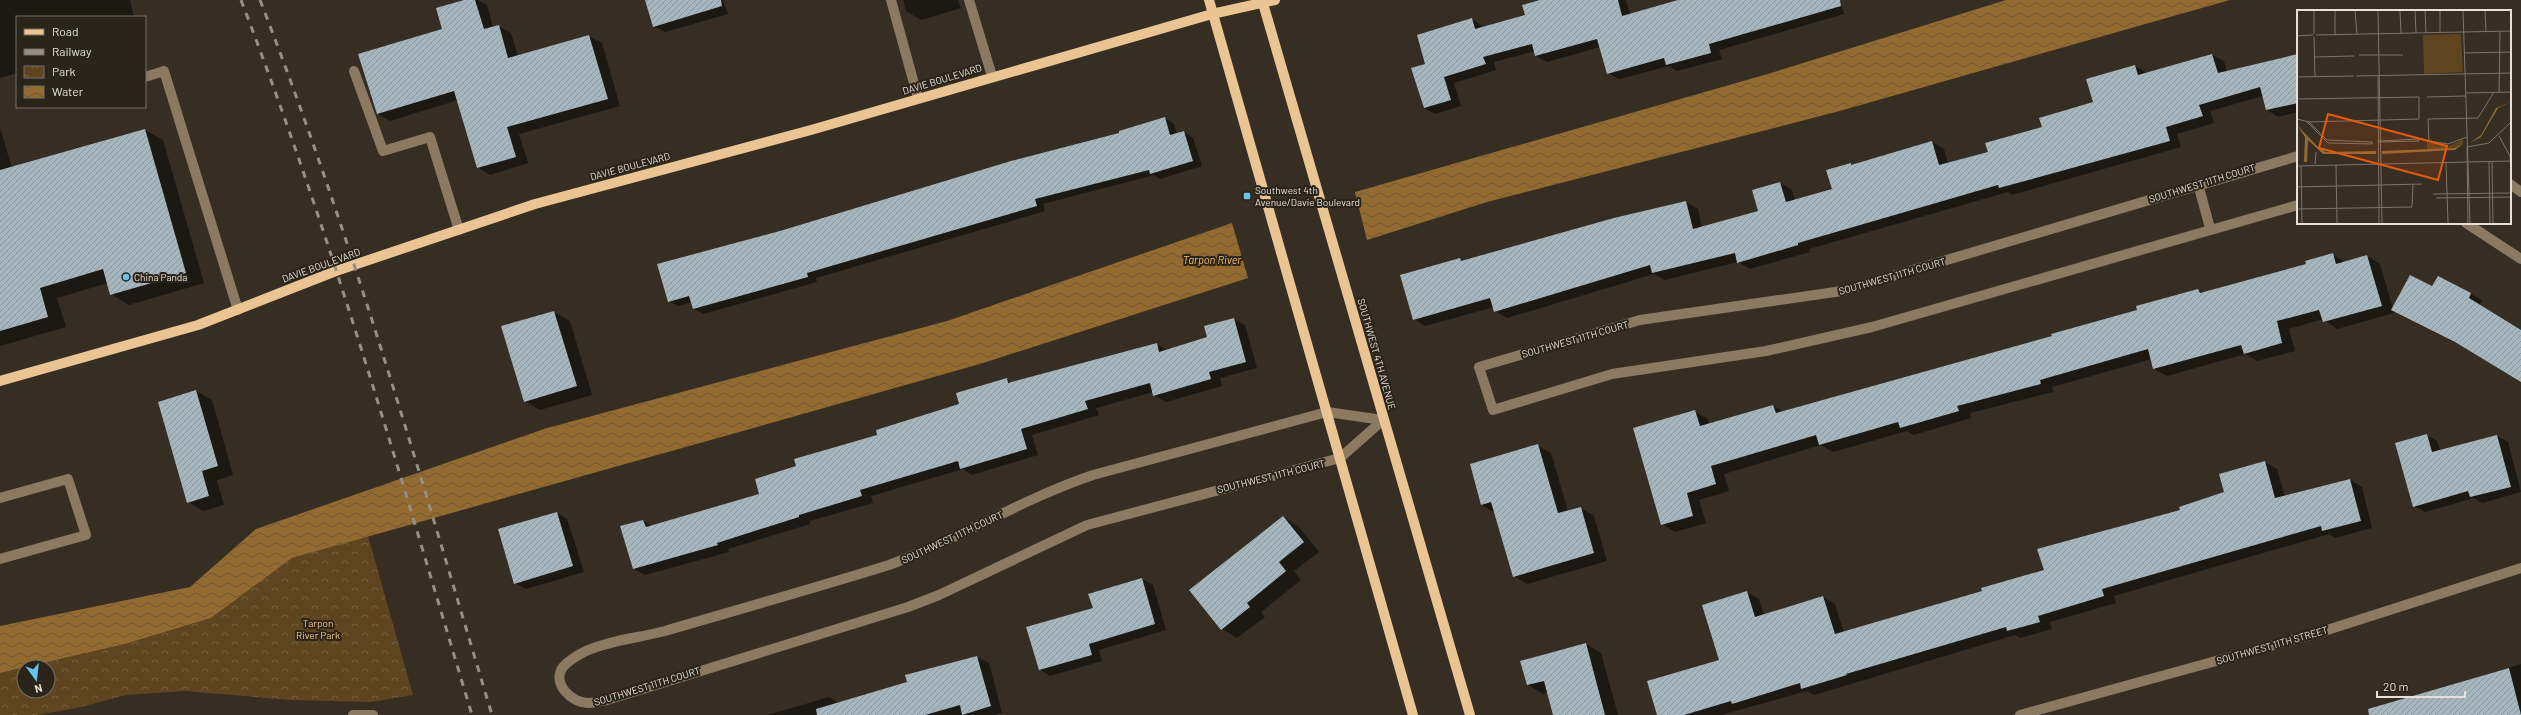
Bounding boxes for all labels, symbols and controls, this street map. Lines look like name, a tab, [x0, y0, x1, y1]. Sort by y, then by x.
inset map	[2297, 10, 2511, 224]
legend	[16, 16, 146, 108]
text: Road	[52, 24, 79, 38]
text: Railway	[52, 44, 92, 58]
street label: DAVIE BOULEVARD	[901, 61, 983, 97]
text: Park	[52, 64, 76, 78]
text: Water	[52, 84, 84, 98]
street label: DAVIE BOULEVARD	[589, 150, 671, 182]
street label: SOUTHWEST 11TH COURT	[2147, 161, 2257, 205]
place label: Southwest 4th Avenue/Davie Boulevard	[1255, 184, 1360, 208]
marker: Southwest 4th Avenue/Davie Boulevard	[1242, 191, 1252, 201]
street label: DAVIE BOULEVARD	[280, 245, 362, 285]
water label: Tarpon River	[1183, 253, 1242, 266]
street label: SOUTHWEST 11TH COURT	[1837, 255, 1947, 297]
place label: China Panda	[134, 271, 187, 283]
marker: China Panda	[121, 272, 131, 282]
street label: SOUTHWEST 4TH AVENUE	[1355, 297, 1399, 411]
street label: SOUTHWEST 11TH COURT	[1520, 318, 1630, 360]
street label: SOUTHWEST 11TH COURT	[1216, 457, 1326, 495]
street label: SOUTHWEST 11TH COURT	[899, 508, 1005, 566]
park label: Tarpon River Park	[296, 617, 340, 641]
street label: SOUTHWEST 11TH STREET	[2215, 623, 2329, 667]
north arrow	[16, 659, 56, 699]
street label: SOUTHWEST 11TH COURT	[592, 664, 702, 708]
scale bar	[2377, 673, 2465, 699]
text: 20 m	[2383, 679, 2409, 693]
text: N	[33, 682, 44, 696]

